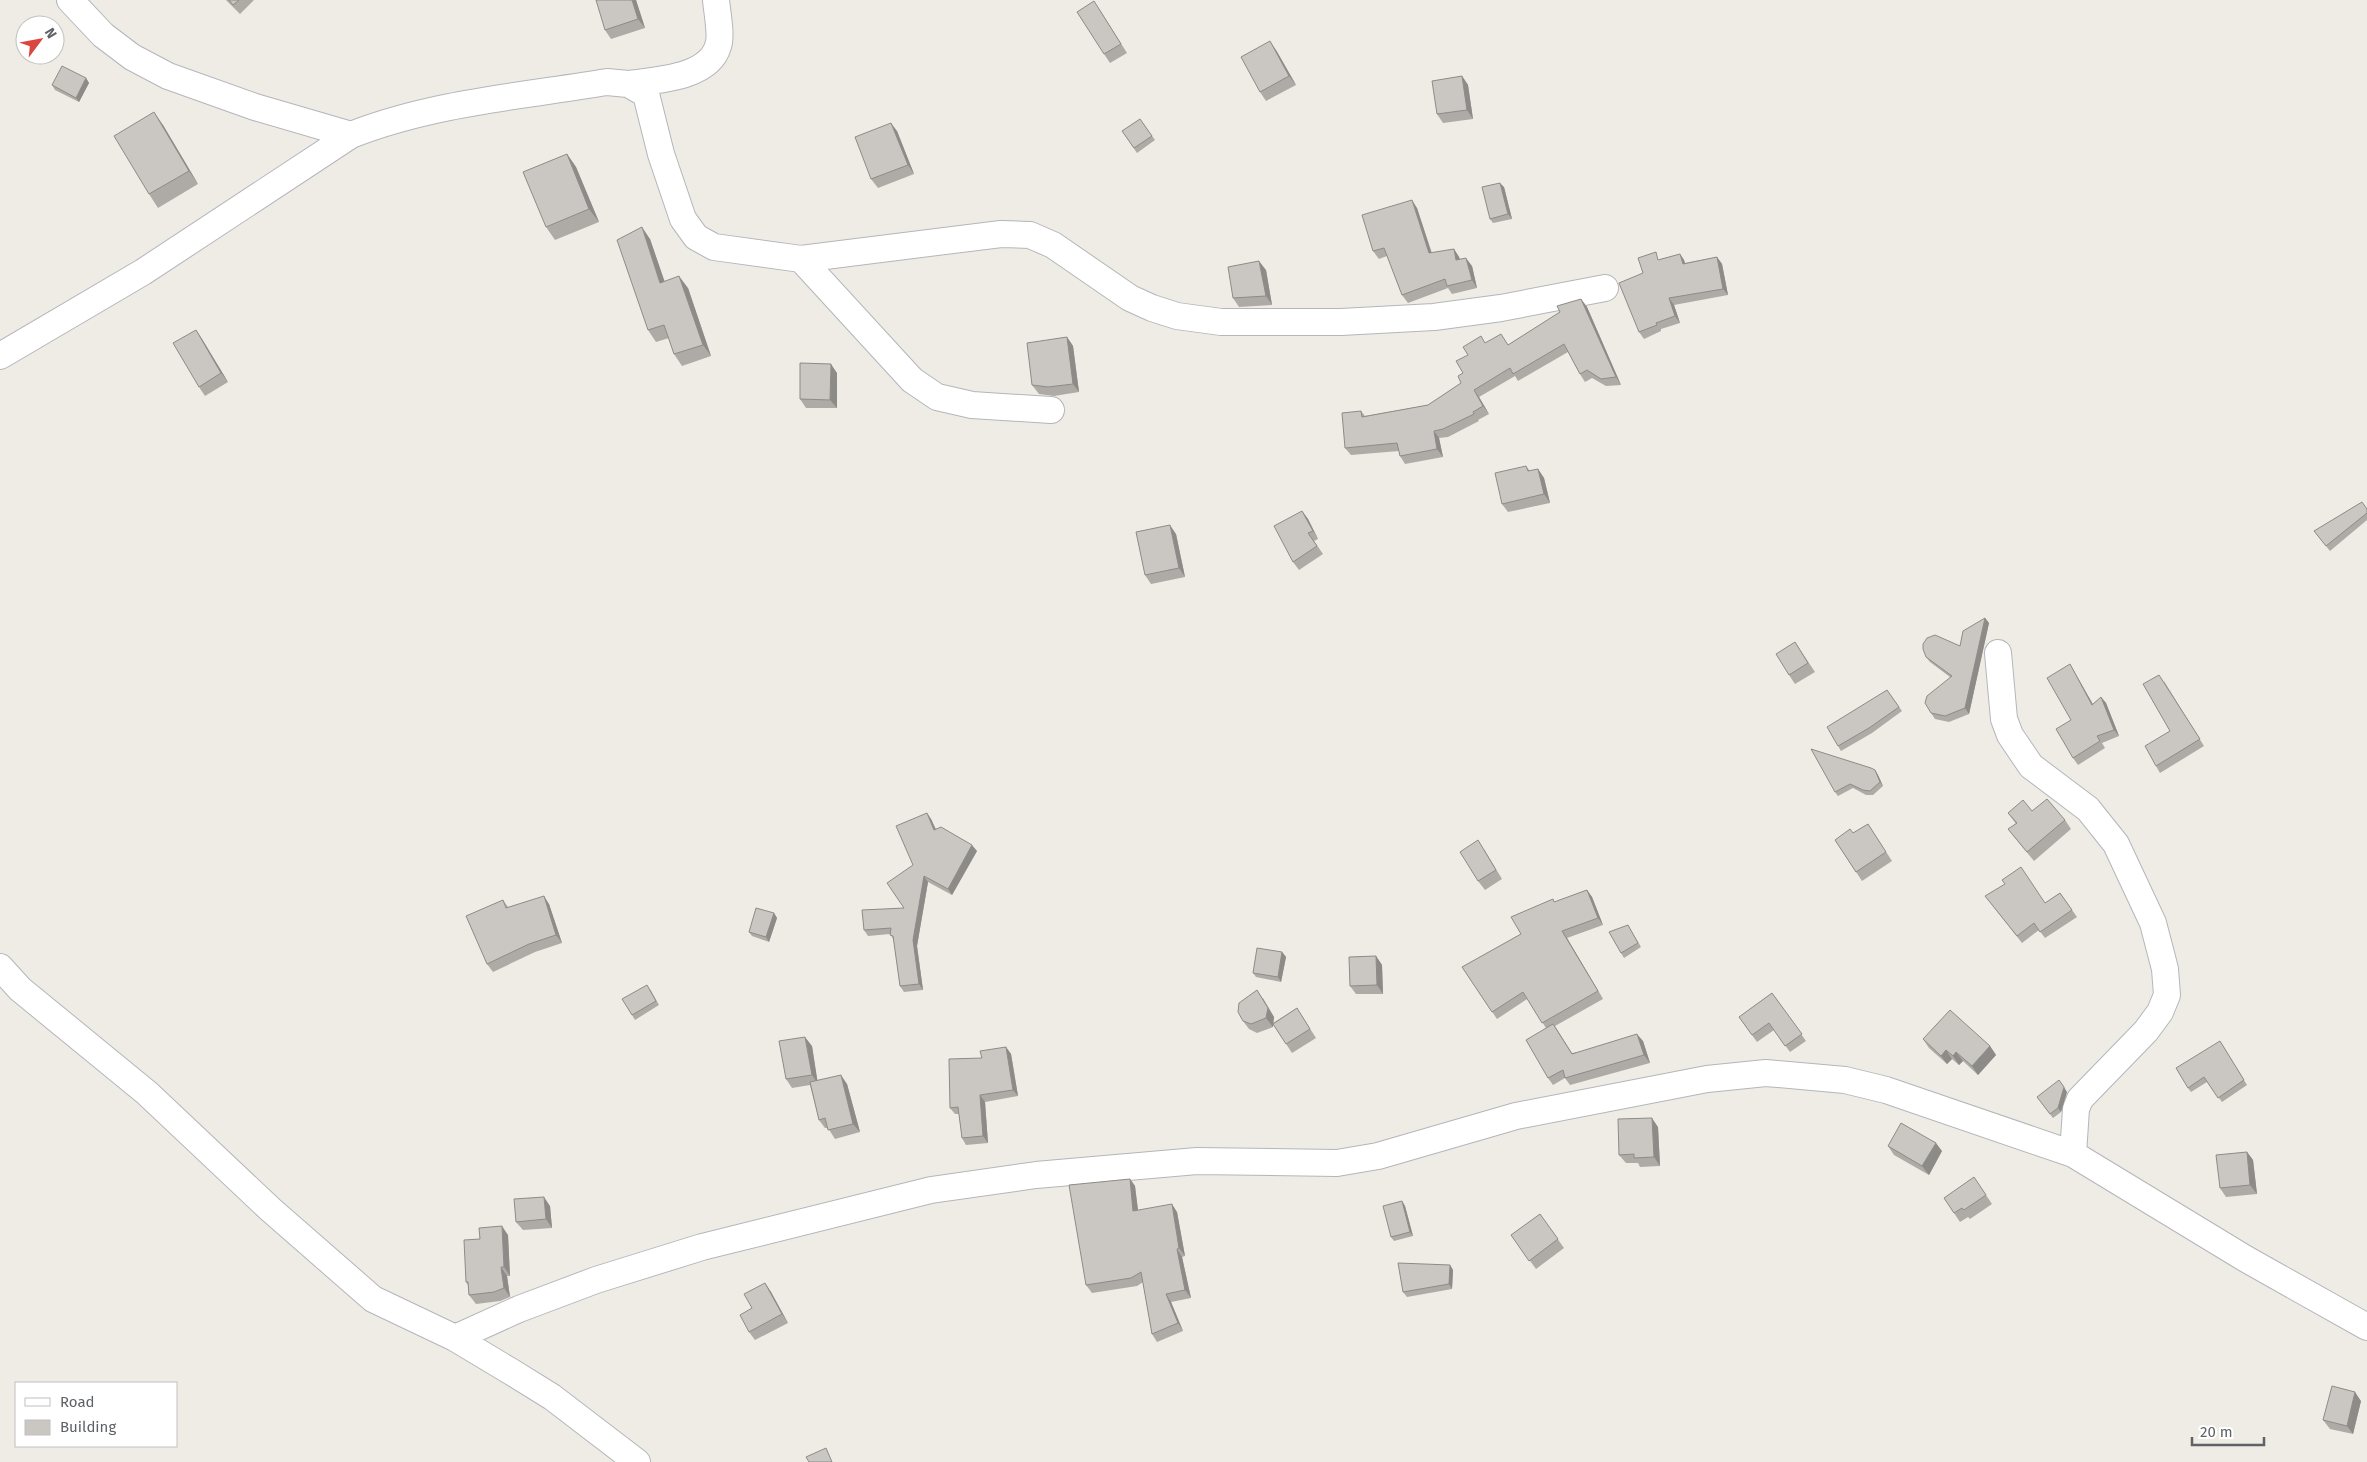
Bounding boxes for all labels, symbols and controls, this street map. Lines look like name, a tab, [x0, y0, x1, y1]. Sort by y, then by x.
north arrow	[15, 15, 65, 65]
text: N	[41, 25, 60, 42]
legend	[15, 1382, 178, 1447]
text: Road	[60, 1393, 95, 1411]
scale bar	[2192, 1414, 2264, 1446]
text: Building	[60, 1418, 116, 1436]
text: 20 m	[2200, 1423, 2233, 1441]

